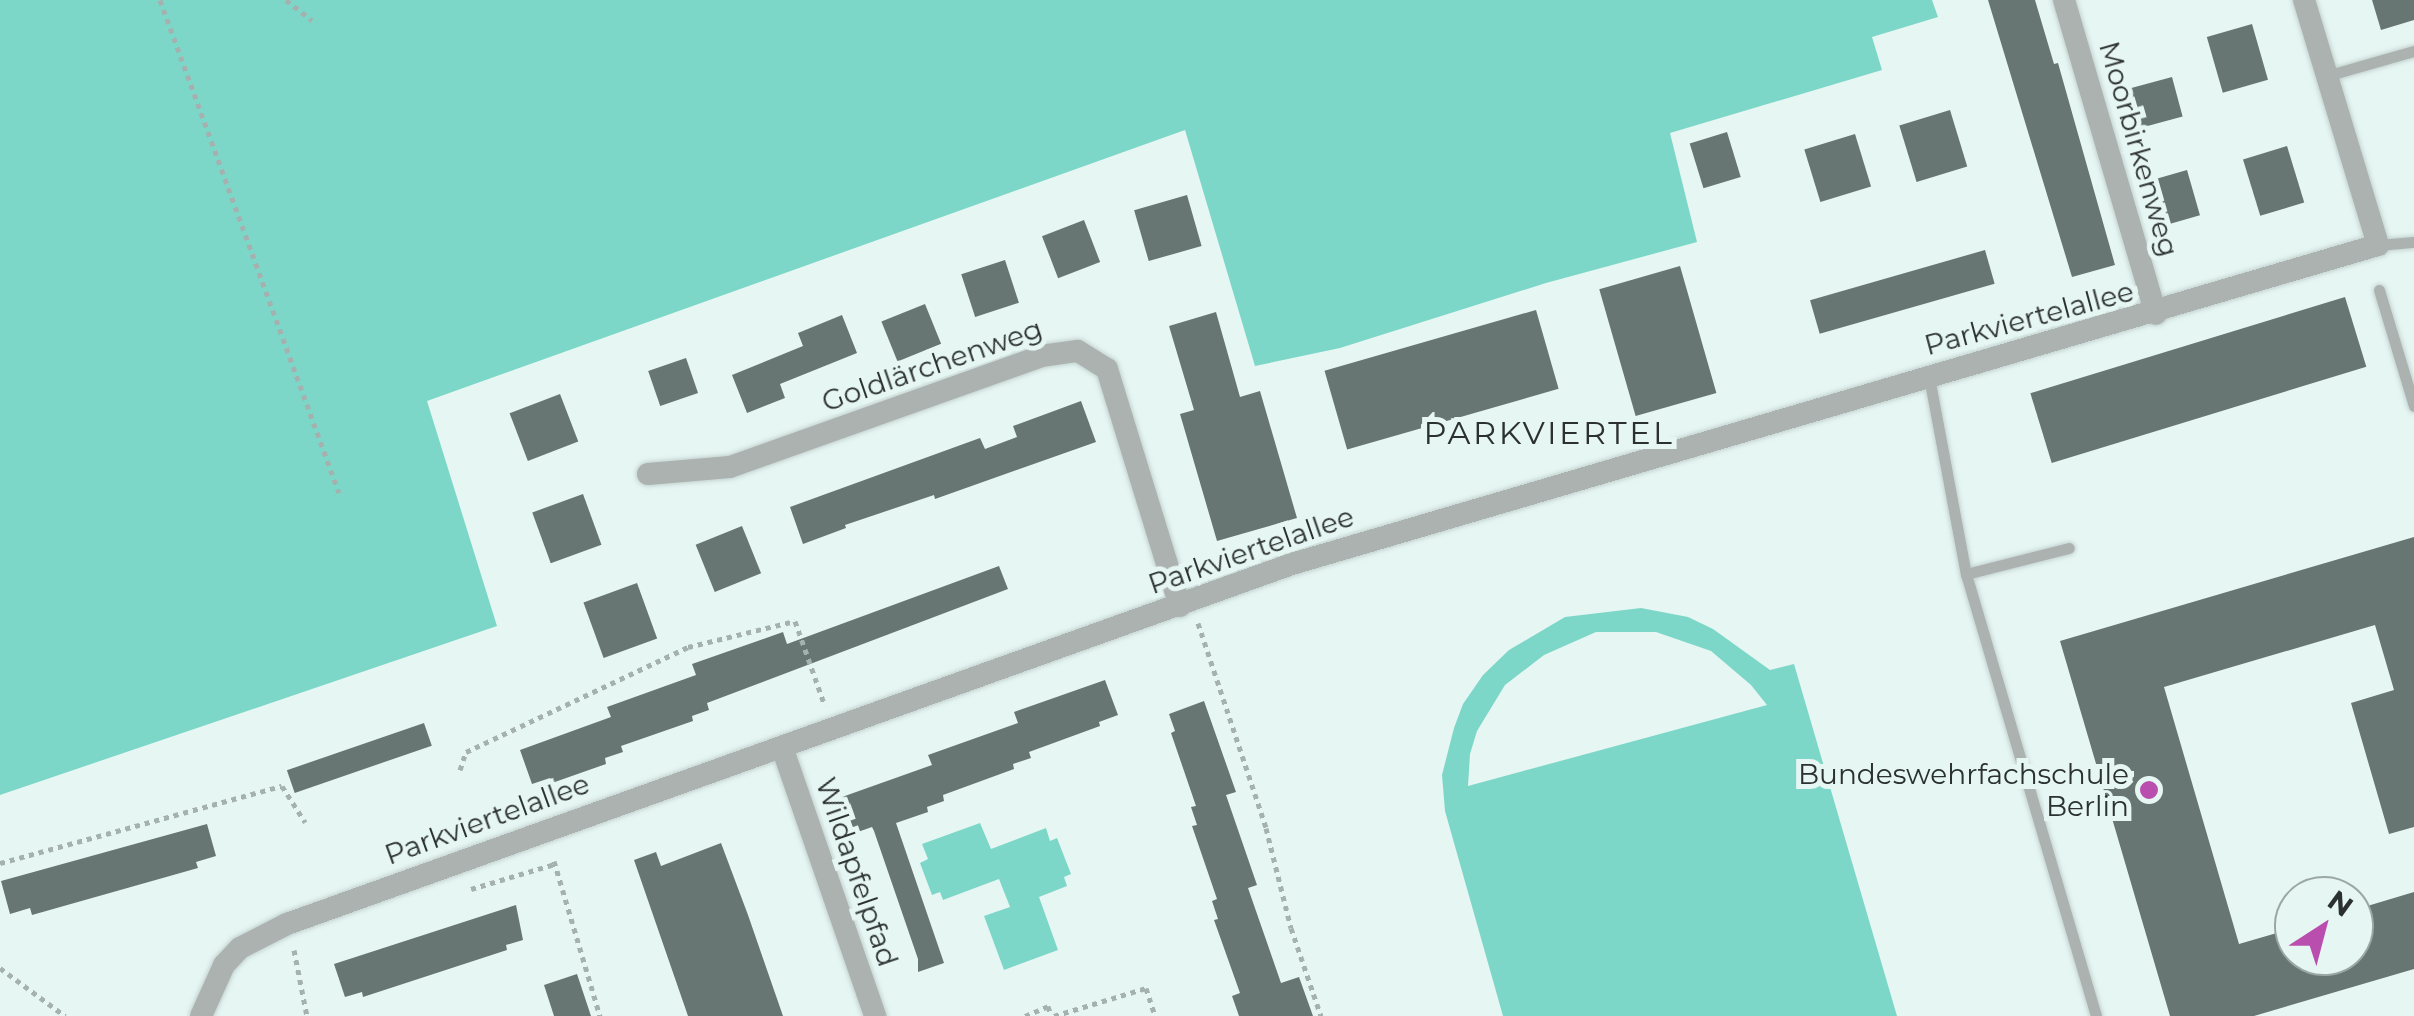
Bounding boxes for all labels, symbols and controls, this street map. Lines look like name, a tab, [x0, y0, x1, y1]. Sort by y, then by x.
street label: Moorbirkenweg	[2092, 37, 2186, 261]
street label: Parkviertelallee	[1921, 274, 2137, 362]
street label: Goldlärchenweg	[817, 312, 1047, 418]
district label: PARKVIERTEL	[1424, 414, 1674, 452]
street label: Parkviertelallee	[1144, 499, 1358, 601]
place label: Bundeswehrfachschule Berlin	[1798, 757, 2129, 823]
street label: Parkviertelallee	[380, 766, 594, 872]
street label: Wildapfelpfad	[809, 773, 905, 971]
marker: Bundeswehrfachschule Berlin	[2138, 779, 2160, 801]
north arrow	[2274, 876, 2374, 976]
text: N	[2321, 883, 2360, 924]

